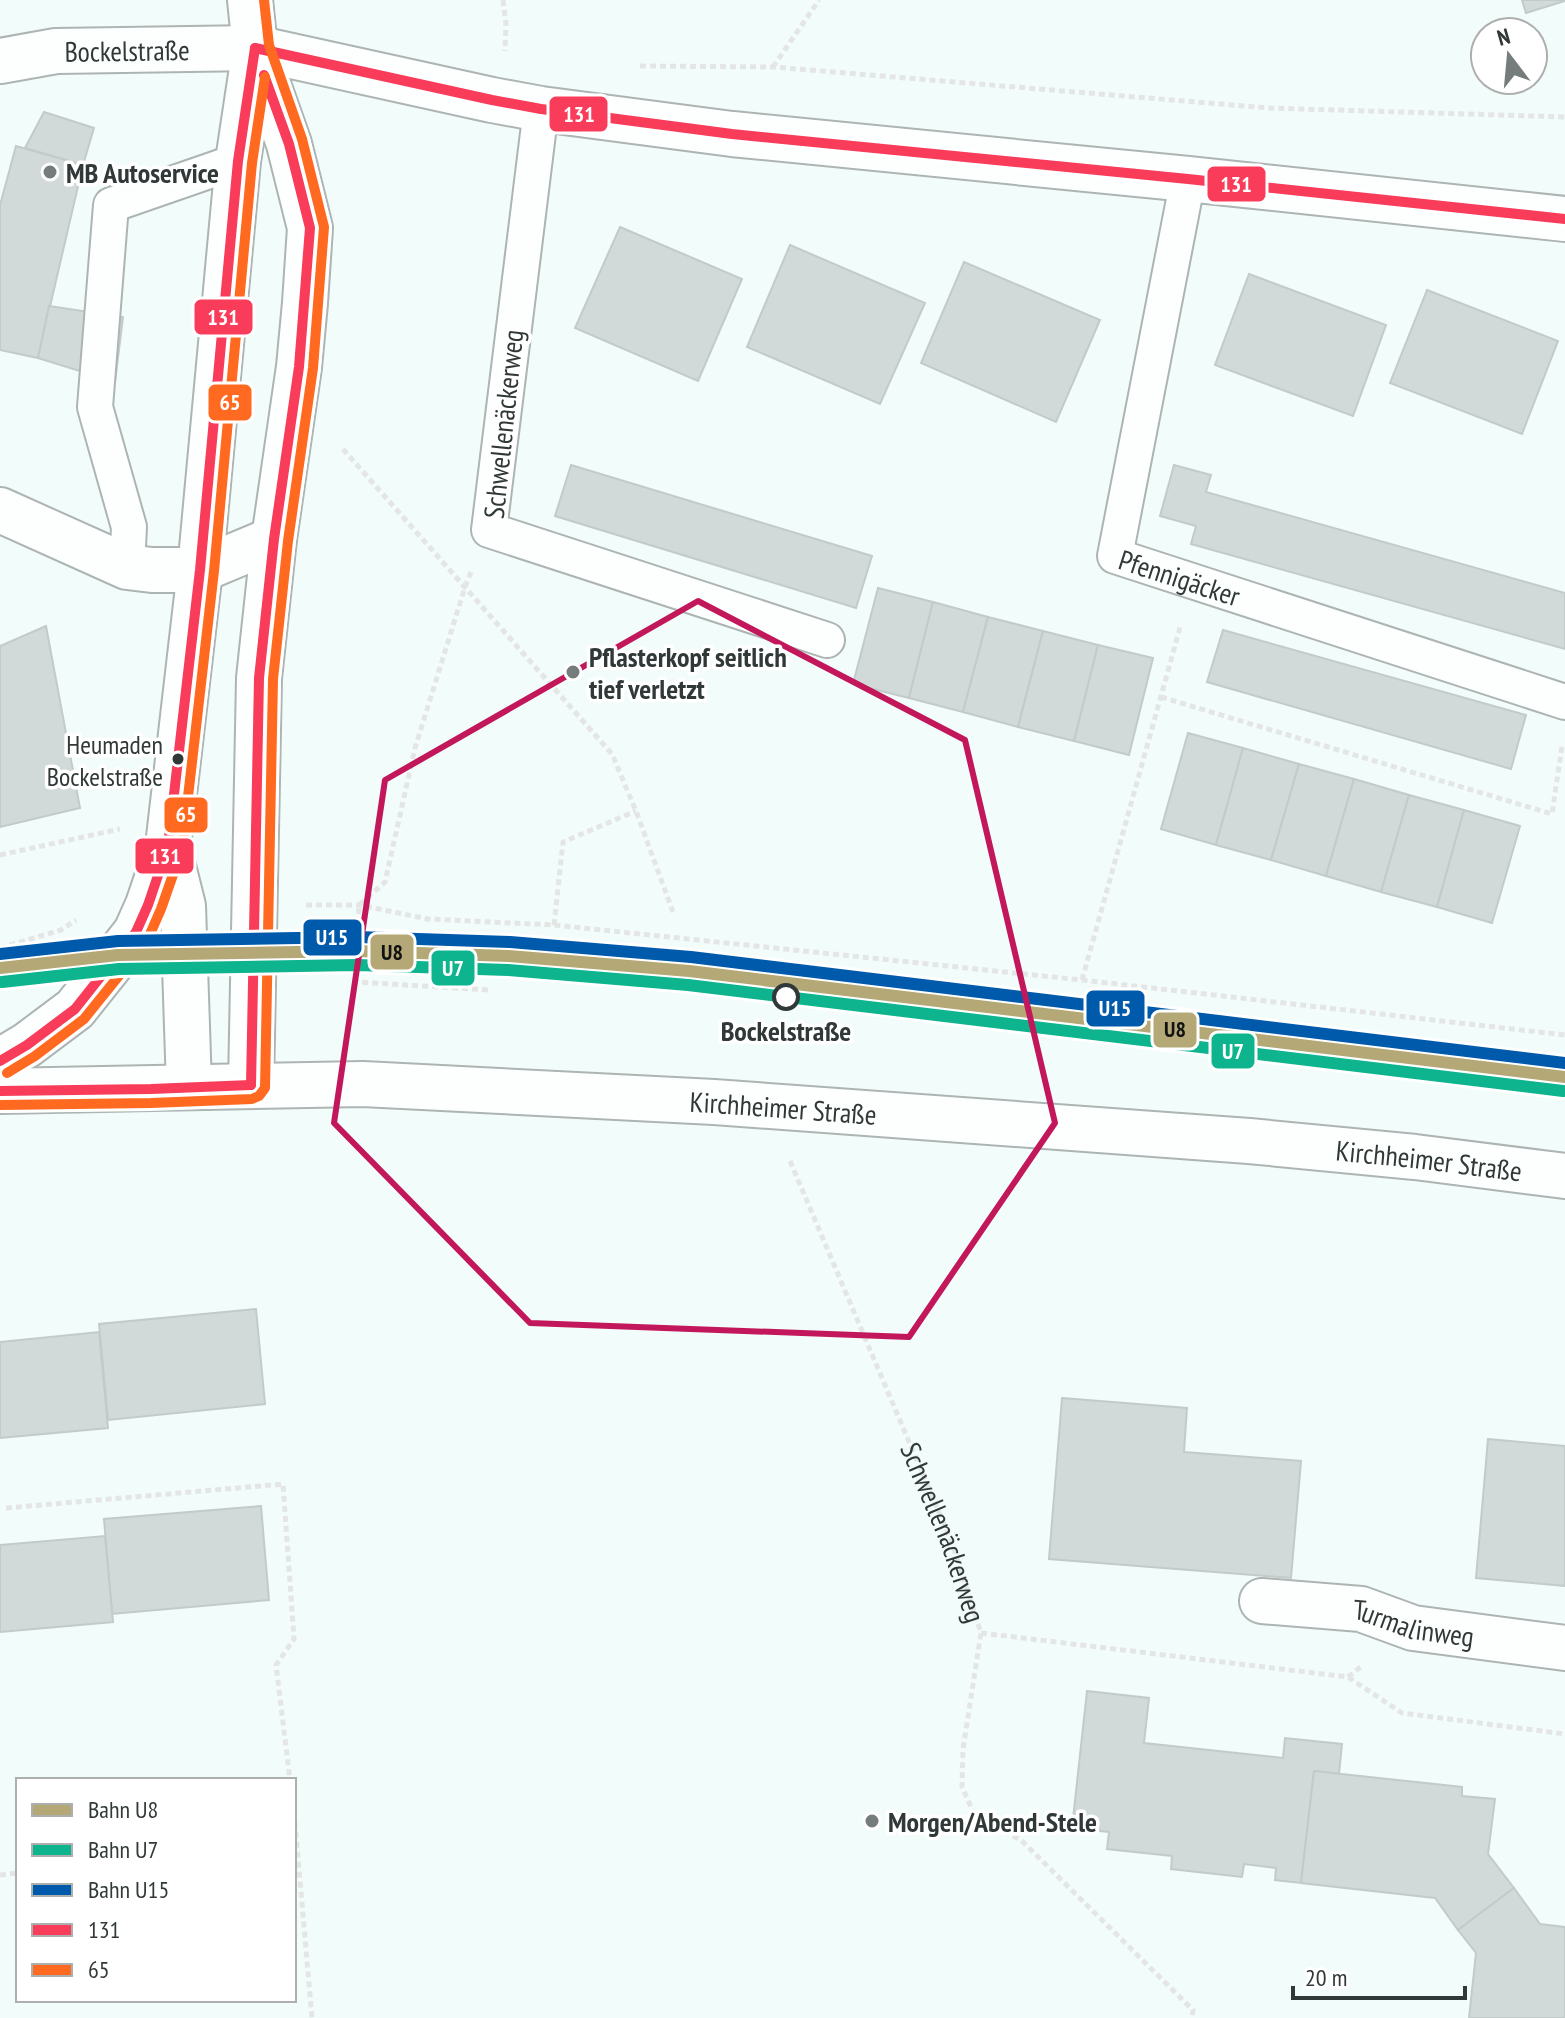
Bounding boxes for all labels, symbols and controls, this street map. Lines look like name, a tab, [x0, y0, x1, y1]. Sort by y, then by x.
north arrow	[1469, 16, 1549, 96]
text: N	[1494, 22, 1513, 52]
street label: Bockelstraße	[64, 30, 190, 69]
line badge: 131	[548, 95, 609, 133]
text: 131	[563, 100, 595, 128]
place label: MB Autoservice	[66, 154, 219, 191]
marker: MB Autoservice	[41, 163, 59, 181]
line badge: 131	[1206, 165, 1267, 203]
text: 131	[1220, 170, 1252, 198]
line badge: 131	[193, 298, 254, 336]
text: 131	[207, 303, 239, 331]
street label: Schwellenäckerweg	[475, 328, 531, 520]
line badge: 65	[207, 383, 253, 422]
text: 65	[219, 388, 241, 416]
street label: Pfennigäcker	[1115, 540, 1245, 614]
place label: Pflasterkopf seitlich tief verletzt	[589, 638, 787, 707]
marker: Pflasterkopf seitlich tief verletzt	[564, 663, 582, 681]
place label: Heumaden Bockelstraße	[47, 728, 163, 793]
marker: Heumaden Bockelstraße	[170, 751, 186, 767]
line badge: 65	[163, 796, 209, 834]
text: 65	[175, 800, 197, 828]
line badge: 131	[134, 837, 195, 875]
text: 131	[149, 842, 181, 870]
line badge: U15	[302, 918, 363, 957]
text: U15	[316, 923, 348, 951]
line badge: U8	[369, 933, 415, 971]
text: U8	[381, 938, 403, 966]
line badge: U7	[430, 949, 476, 987]
text: U7	[442, 954, 464, 982]
marker: Bockelstraße	[773, 984, 799, 1010]
line badge: U15	[1085, 989, 1146, 1028]
text: U15	[1099, 994, 1131, 1022]
line badge: U8	[1152, 1011, 1198, 1049]
place label: Bockelstraße	[721, 1012, 851, 1049]
text: U8	[1164, 1015, 1186, 1043]
line badge: U7	[1210, 1032, 1256, 1070]
text: U7	[1222, 1037, 1244, 1065]
street label: Kirchheimer Straße	[689, 1082, 878, 1132]
street label: Kirchheimer Straße	[1334, 1131, 1524, 1189]
street label: Schwellenäckerweg	[893, 1436, 995, 1627]
street label: Turmalinweg	[1352, 1590, 1476, 1654]
legend	[16, 1778, 296, 2002]
text: Bahn U8	[88, 1794, 158, 1825]
place label: Morgen/Abend-Stele	[888, 1803, 1097, 1840]
marker: Morgen/Abend-Stele	[863, 1812, 881, 1830]
text: Bahn U7	[88, 1834, 158, 1865]
text: Bahn U15	[88, 1874, 169, 1905]
text: 131	[88, 1914, 120, 1945]
scale bar	[1293, 1950, 1465, 2000]
text: 65	[88, 1954, 110, 1985]
text: 20 m	[1305, 1962, 1347, 1993]

